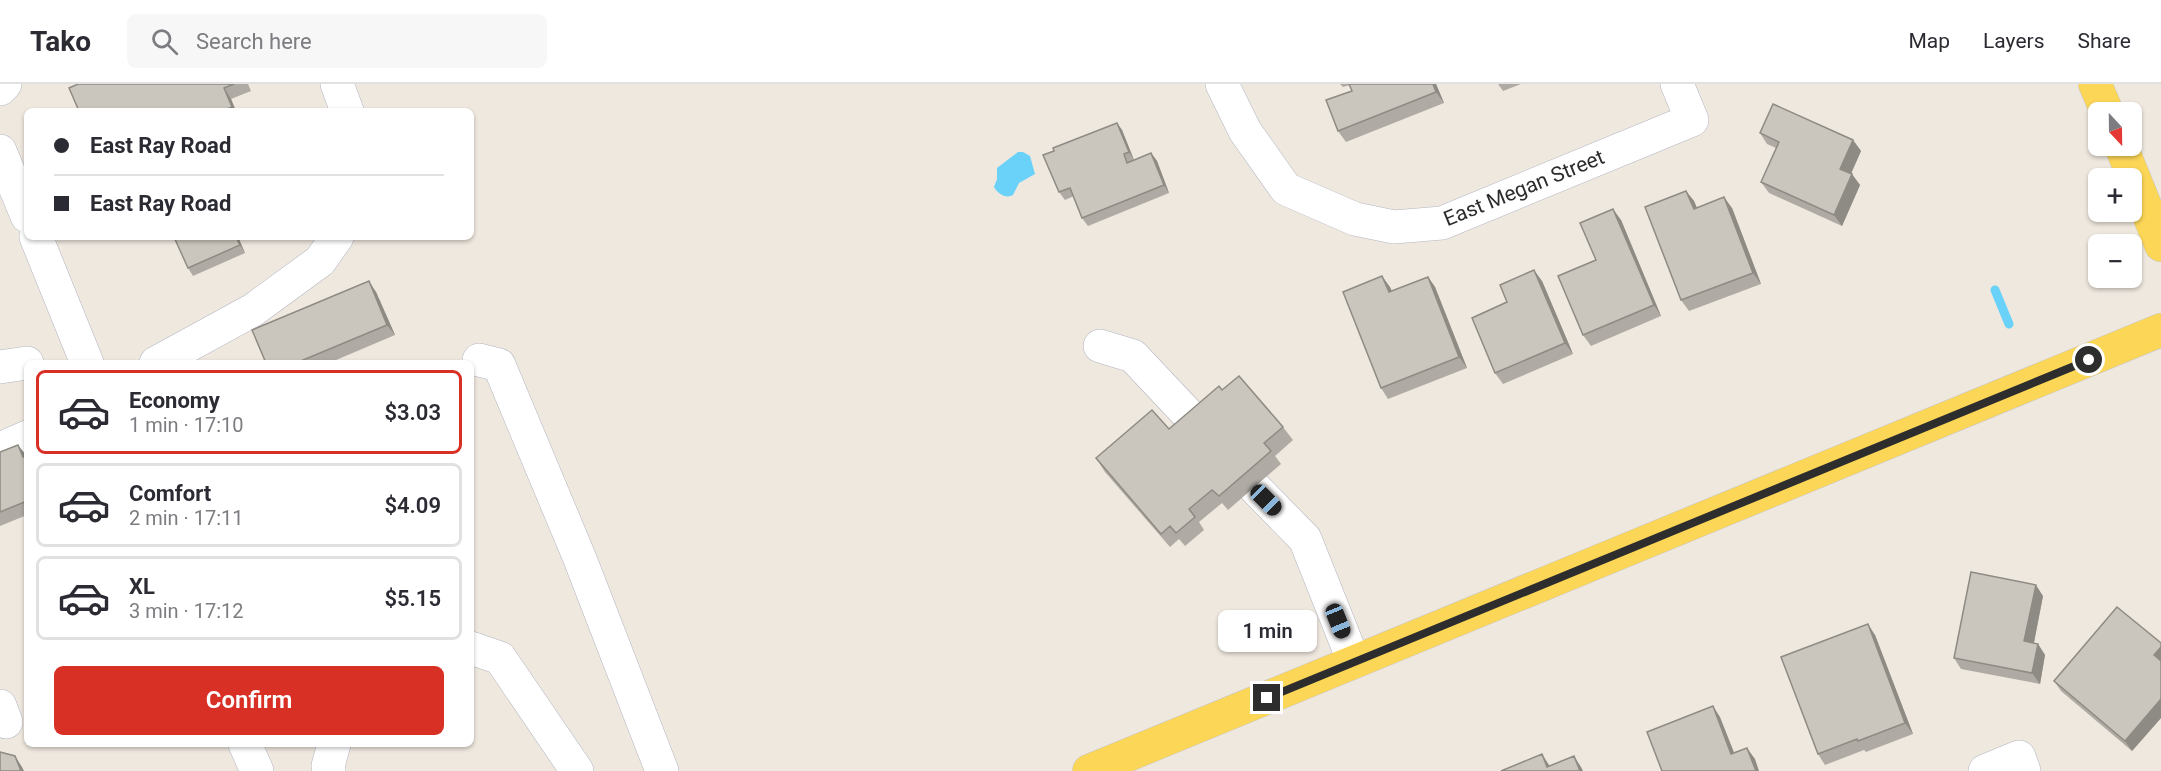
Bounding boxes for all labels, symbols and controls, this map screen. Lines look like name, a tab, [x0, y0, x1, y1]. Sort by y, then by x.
search box	[127, 14, 547, 68]
text: Tako	[30, 25, 91, 58]
icon: search	[148, 25, 181, 58]
text: Search here	[196, 29, 312, 54]
text: Map	[1908, 29, 1950, 53]
text: Layers	[1983, 29, 2044, 53]
text: Share	[2077, 29, 2131, 53]
north arrow	[2088, 102, 2142, 156]
map controls	[2088, 102, 2142, 288]
text: East Ray Road	[90, 133, 231, 158]
street label: East Megan Street	[1440, 145, 1608, 231]
button: +	[2088, 168, 2142, 222]
text: East Ray Road	[90, 191, 231, 216]
button: −	[2088, 234, 2142, 288]
route start	[2075, 346, 2102, 373]
icon: car	[57, 385, 111, 439]
text: Economy	[129, 388, 220, 413]
text: $3.03	[384, 400, 441, 425]
text: 1 min · 17:10	[129, 413, 244, 437]
icon: car	[57, 478, 111, 532]
text: Comfort	[129, 481, 211, 506]
car	[1247, 481, 1285, 519]
text: $4.09	[384, 493, 441, 518]
text: 2 min · 17:11	[129, 506, 244, 530]
icon: car	[57, 571, 111, 625]
text: XL	[129, 574, 155, 599]
text: $5.15	[384, 586, 441, 611]
text: 3 min · 17:12	[129, 599, 244, 623]
car	[1323, 601, 1353, 641]
callout: 1 min	[1218, 611, 1316, 653]
text: 1 min	[1242, 619, 1293, 643]
button: Confirm	[54, 666, 444, 735]
route end	[1253, 684, 1280, 711]

